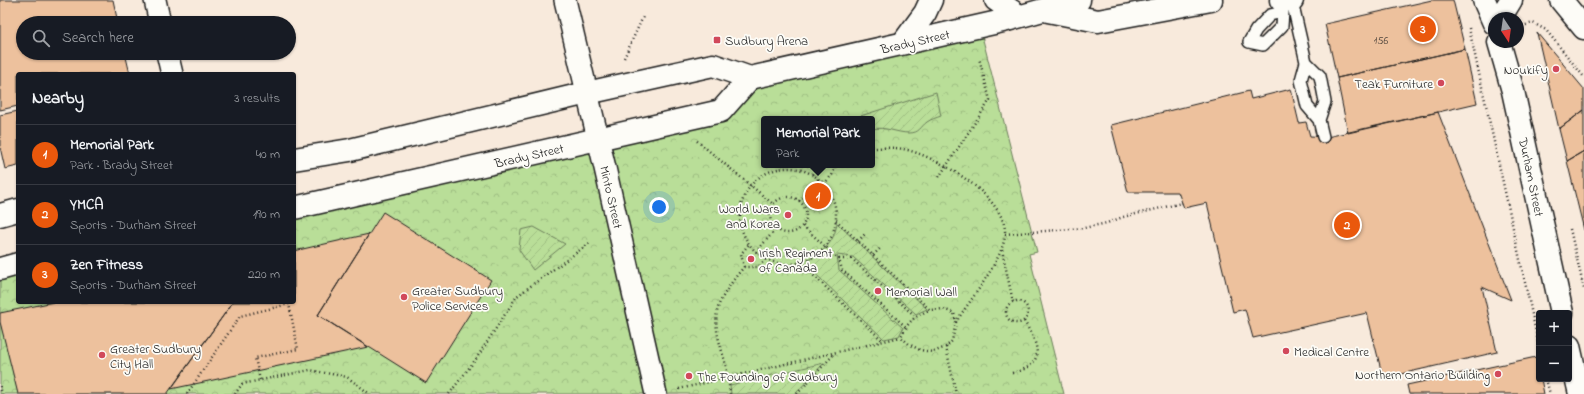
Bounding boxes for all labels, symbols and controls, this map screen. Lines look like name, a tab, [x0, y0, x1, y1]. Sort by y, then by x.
north arrow	[1488, 12, 1524, 48]
pin: 3	[1410, 14, 1436, 44]
search box	[16, 16, 296, 60]
street label: Brady Street	[878, 25, 953, 61]
icon: search	[30, 27, 52, 49]
text: Search here	[62, 27, 134, 49]
place label: Sudbury Arena	[725, 32, 808, 52]
house number: 156	[1374, 33, 1388, 49]
marker: Sudbury Arena	[712, 35, 722, 45]
place label: Noukify	[1504, 61, 1548, 81]
marker: Noukify	[1551, 64, 1561, 74]
place label: Teak Furniture	[1354, 75, 1433, 94]
marker: Teak Furniture	[1436, 78, 1446, 88]
text: Nearby	[32, 86, 84, 111]
text: 3 results	[234, 89, 280, 108]
popup	[761, 116, 875, 168]
text: Memorial Park	[776, 122, 860, 144]
text: Memorial Park	[70, 134, 154, 156]
street label: Durham Street	[1513, 135, 1548, 219]
street label: Brady Street	[492, 139, 567, 175]
text: Park	[776, 144, 799, 163]
text: 1	[43, 145, 47, 164]
text: 40 m	[256, 145, 280, 164]
text: Park · Brady Street	[70, 156, 173, 175]
street label: Minto Street	[594, 164, 627, 231]
pin: 1	[805, 181, 831, 211]
text: YMCA	[70, 194, 103, 216]
your location	[649, 197, 669, 217]
place label: World Wars and Korea	[719, 200, 780, 234]
text: 2	[42, 205, 48, 224]
text: 190 m	[253, 205, 280, 224]
marker: World Wars and Korea	[783, 210, 793, 220]
pin: 2	[1334, 210, 1360, 240]
text: Sports · Durham Street	[70, 216, 197, 235]
place label: Irish Regiment of Canada	[759, 244, 833, 278]
text: Zen Fitness	[70, 254, 143, 276]
marker: Irish Regiment of Canada	[746, 254, 756, 264]
text: 3	[42, 265, 48, 284]
text: 220 m	[248, 265, 280, 284]
text: Sports · Durham Street	[70, 276, 197, 295]
place label: Greater Sudbury Police Services	[412, 282, 503, 316]
place label: Memorial Wall	[886, 283, 957, 302]
marker: Memorial Wall	[873, 286, 883, 296]
marker: Greater Sudbury Police Services	[399, 292, 409, 302]
map controls	[1536, 310, 1572, 382]
button: +	[1536, 310, 1572, 346]
place label: Greater Sudbury City Hall	[110, 340, 201, 375]
place label: Medical Centre	[1294, 343, 1369, 362]
marker: Medical Centre	[1281, 346, 1291, 356]
button: −	[1536, 346, 1572, 382]
marker: Greater Sudbury City Hall	[97, 350, 107, 360]
place label: Northern Ontario Building	[1355, 366, 1490, 386]
place label: The Founding of Sudbury	[697, 368, 837, 388]
marker: Northern Ontario Building	[1493, 369, 1503, 379]
marker: The Founding of Sudbury	[684, 371, 694, 381]

